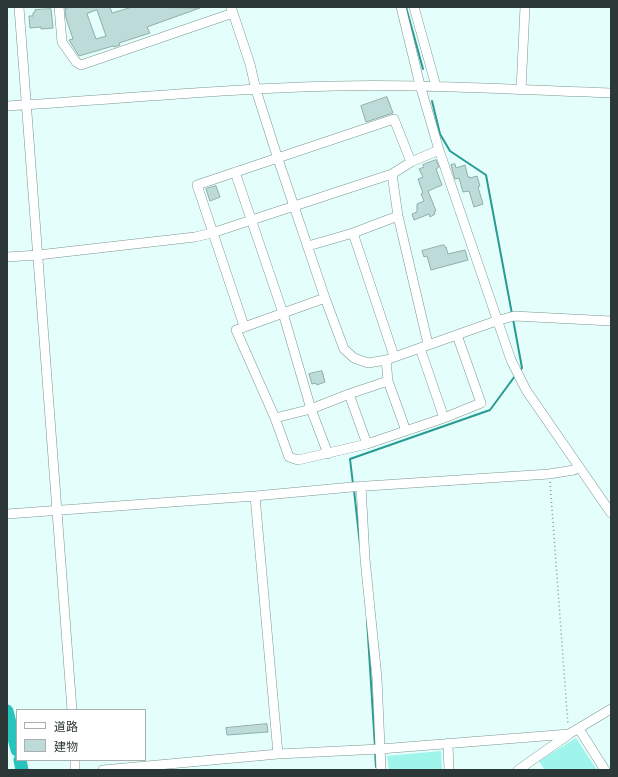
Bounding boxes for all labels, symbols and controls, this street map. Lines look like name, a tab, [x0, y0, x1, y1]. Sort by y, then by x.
legend	[16, 709, 146, 761]
text: 道路	[54, 720, 78, 734]
text: 建物	[54, 740, 78, 754]

